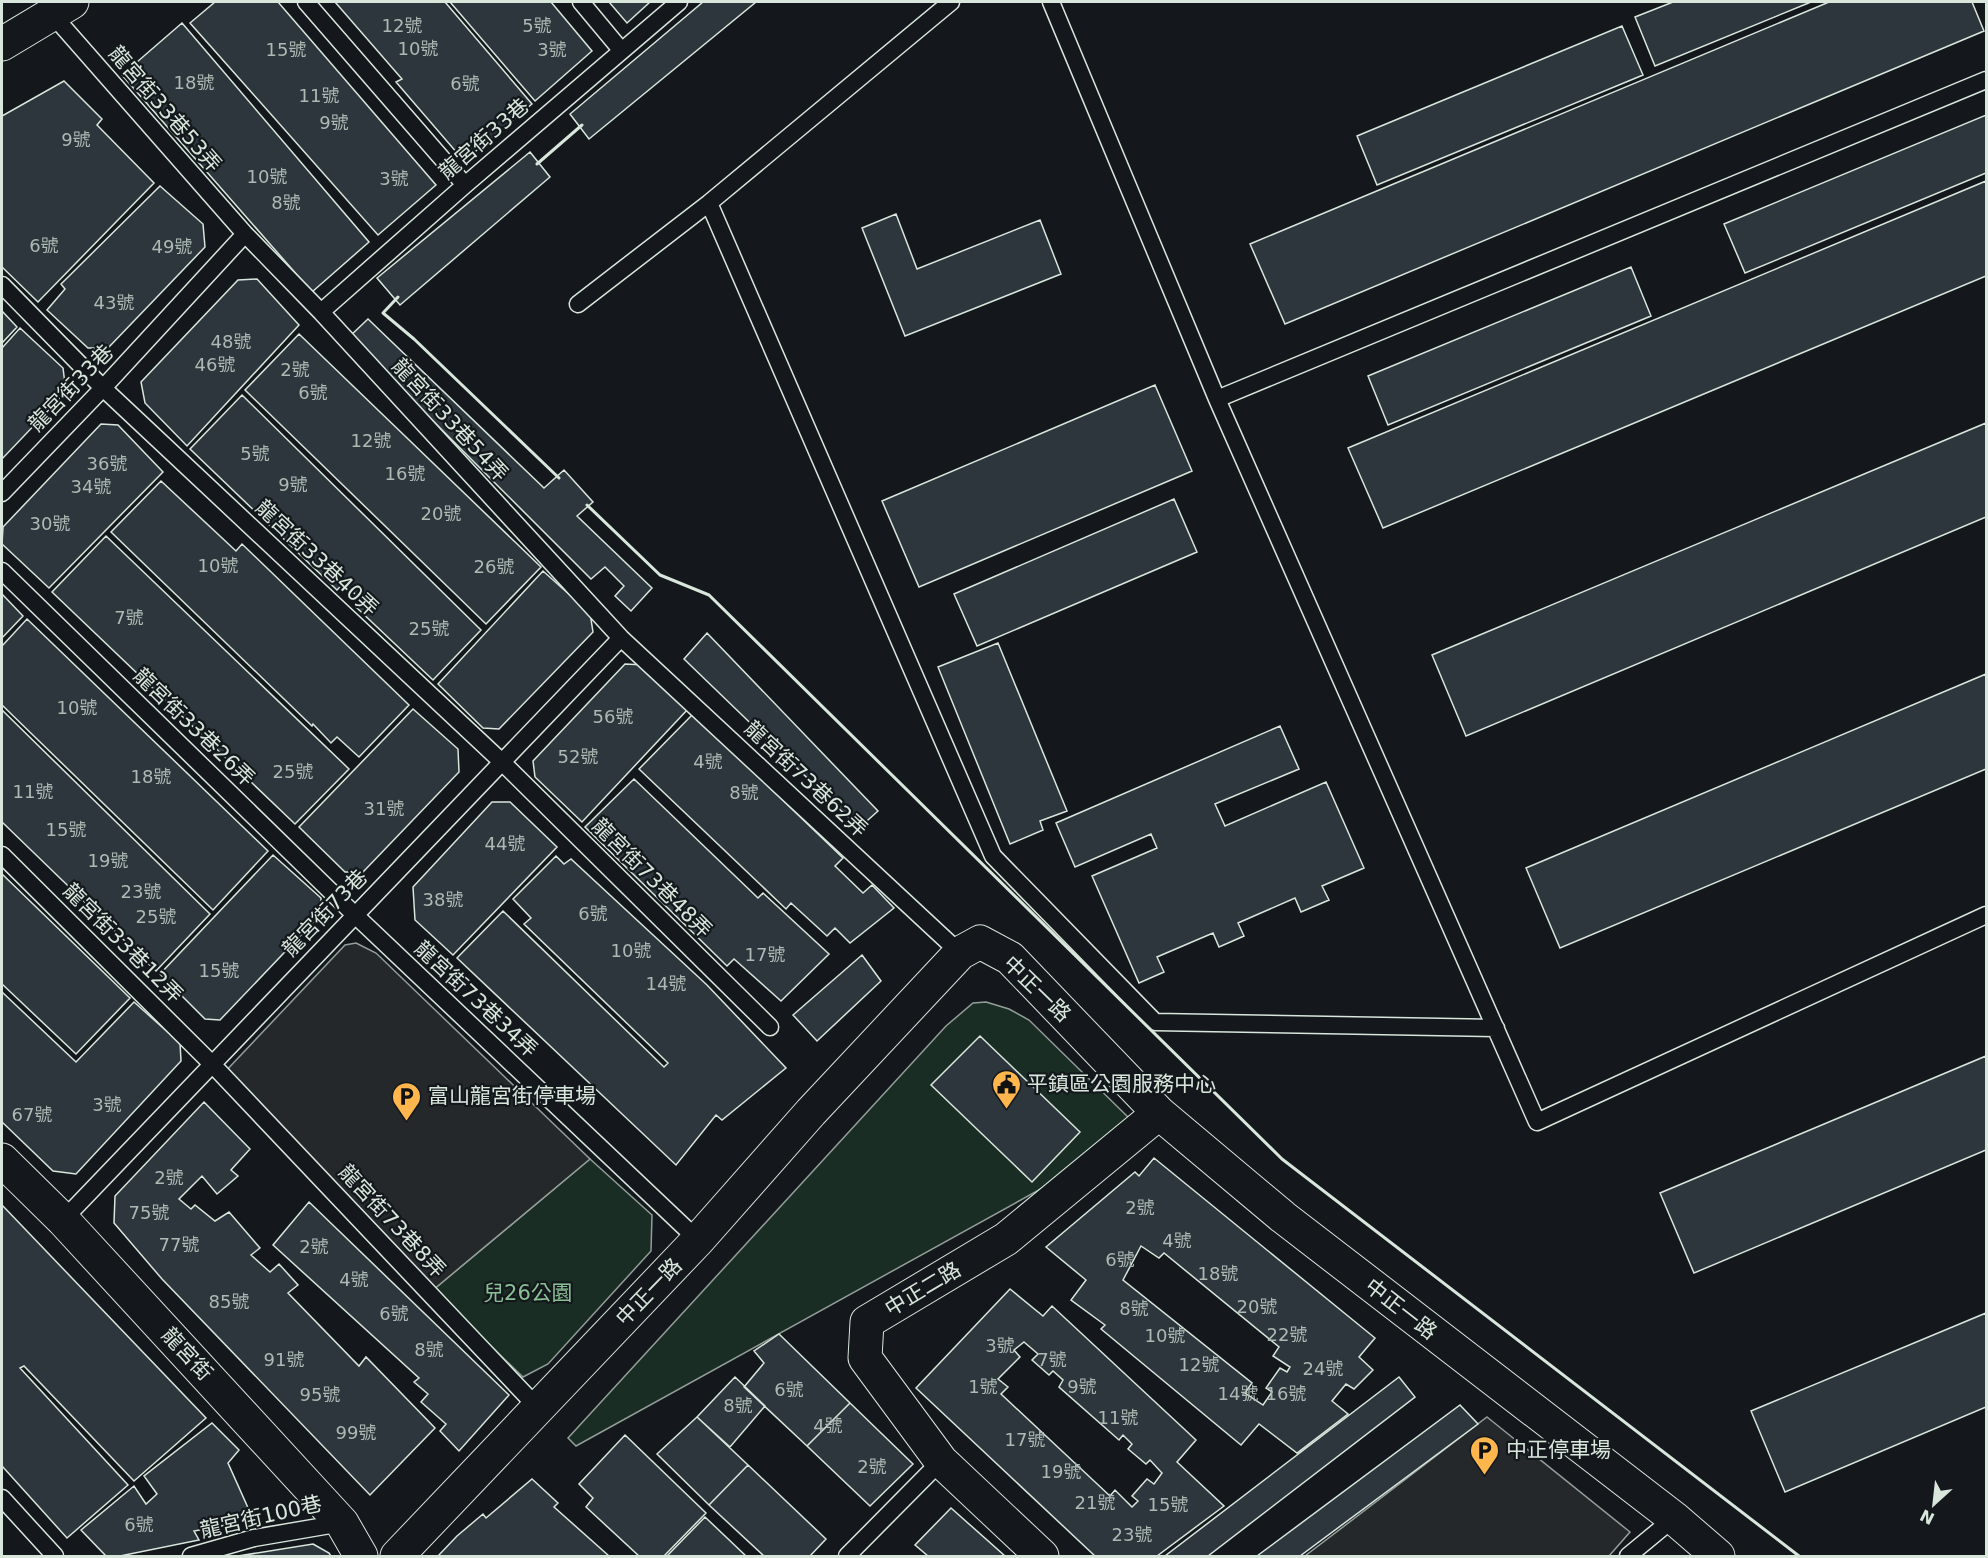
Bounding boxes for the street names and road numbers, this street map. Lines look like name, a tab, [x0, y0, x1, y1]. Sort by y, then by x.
street label: 龍宮街33巷53弄	[104, 41, 226, 177]
street label: 龍宮街33巷	[434, 94, 534, 184]
street label: 龍宮街33巷	[24, 340, 118, 436]
street label: 龍宮街33巷54弄	[387, 354, 513, 486]
street label: 龍宮街33巷40弄	[251, 495, 383, 621]
street label: 龍宮街33巷26弄	[129, 663, 259, 791]
street label: 龍宮街73巷62弄	[740, 716, 872, 842]
street label: 龍宮街73巷48弄	[587, 813, 717, 943]
street label: 龍宮街73巷	[278, 865, 372, 961]
street label: 龍宮街33巷12弄	[58, 878, 188, 1008]
street label: 龍宮街73巷34弄	[410, 936, 542, 1062]
street label: 中正一路	[998, 951, 1076, 1027]
street label: 龍宮街73巷8弄	[334, 1160, 450, 1282]
street label: 中正一路	[611, 1253, 687, 1331]
street label: 中正二路	[881, 1257, 965, 1321]
street label: 中正一路	[1361, 1274, 1441, 1344]
street label: 龍宮街	[157, 1323, 217, 1385]
street label: 龍宮街100巷	[198, 1491, 324, 1543]

